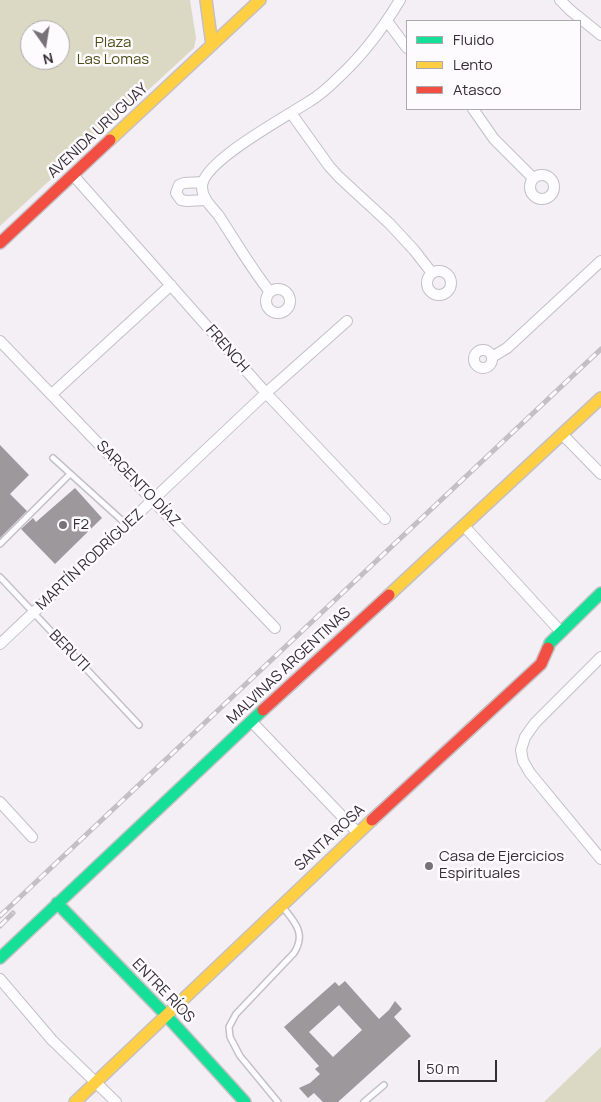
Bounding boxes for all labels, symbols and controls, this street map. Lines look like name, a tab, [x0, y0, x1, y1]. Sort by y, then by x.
north arrow	[20, 20, 70, 70]
legend	[406, 20, 581, 110]
text: Fluido	[453, 29, 494, 50]
park label: Plaza Las Lomas	[77, 34, 149, 69]
text: N	[41, 49, 55, 70]
text: Lento	[453, 54, 493, 75]
text: Atasco	[453, 79, 501, 100]
street label: AVENIDA URUGUAY	[44, 80, 152, 182]
street label: FRENCH	[202, 322, 252, 376]
street label: SARGENTO DÍAZ	[92, 437, 184, 531]
street label: MARTÍN RODRÍGUEZ	[33, 506, 147, 614]
place label: F2	[73, 516, 89, 534]
marker: F2	[57, 519, 69, 531]
street label: MALVINAS ARGENTINAS	[223, 604, 355, 728]
street label: BERUTI	[45, 627, 93, 675]
street label: SANTA ROSA	[291, 801, 369, 875]
place label: Casa de Ejercicios Espirituales	[439, 848, 564, 883]
marker: Casa de Ejercicios Espirituales	[423, 860, 435, 872]
street label: ENTRE RÍOS	[128, 955, 198, 1027]
scale bar	[421, 1050, 500, 1082]
text: 50 m	[426, 1058, 460, 1079]

